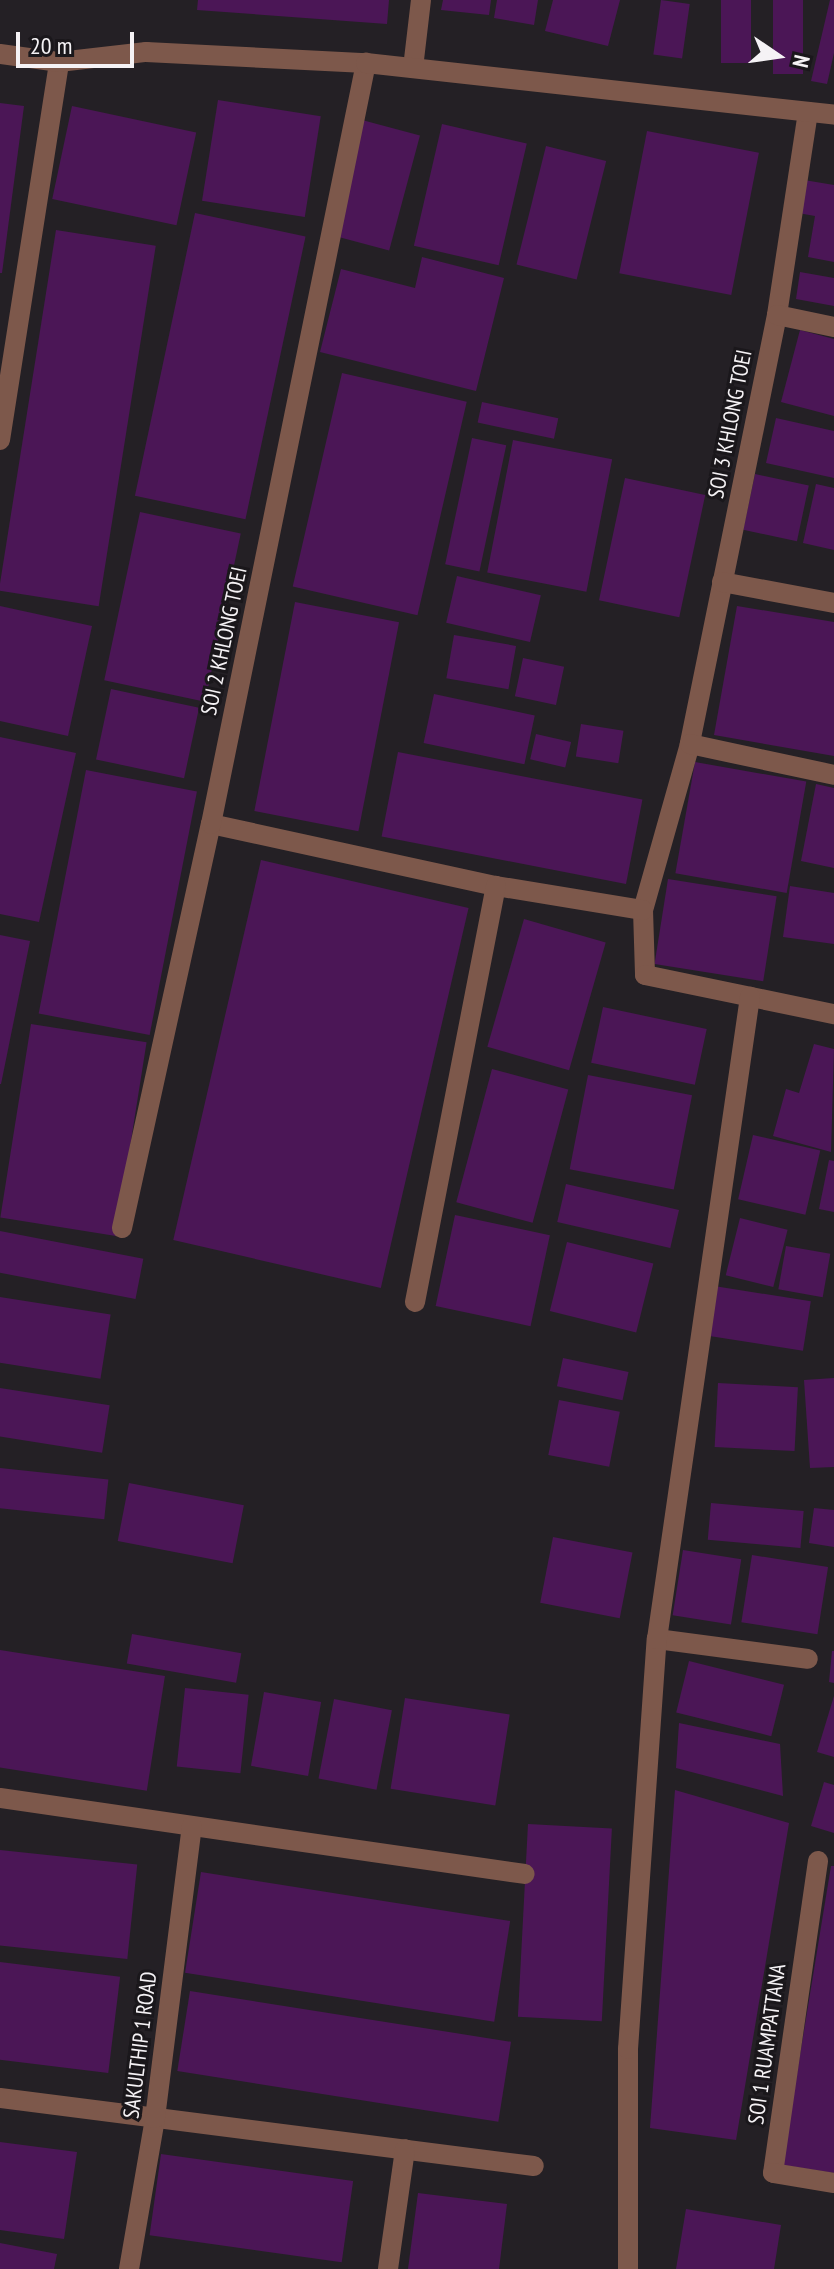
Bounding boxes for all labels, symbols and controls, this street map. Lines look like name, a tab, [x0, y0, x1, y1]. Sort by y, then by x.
scale bar	[20, 16, 138, 66]
north arrow	[738, 16, 818, 96]
text: 20 m	[30, 30, 72, 61]
text: N	[786, 52, 816, 70]
street label: SOI 3 KHLONG TOEI	[703, 347, 757, 501]
street label: SOI 2 KHLONG TOEI	[195, 564, 253, 718]
street label: SOI 1 RUAMPATTANA	[743, 1962, 791, 2126]
street label: SAKULTHIP 1 ROAD	[118, 1970, 162, 2120]

